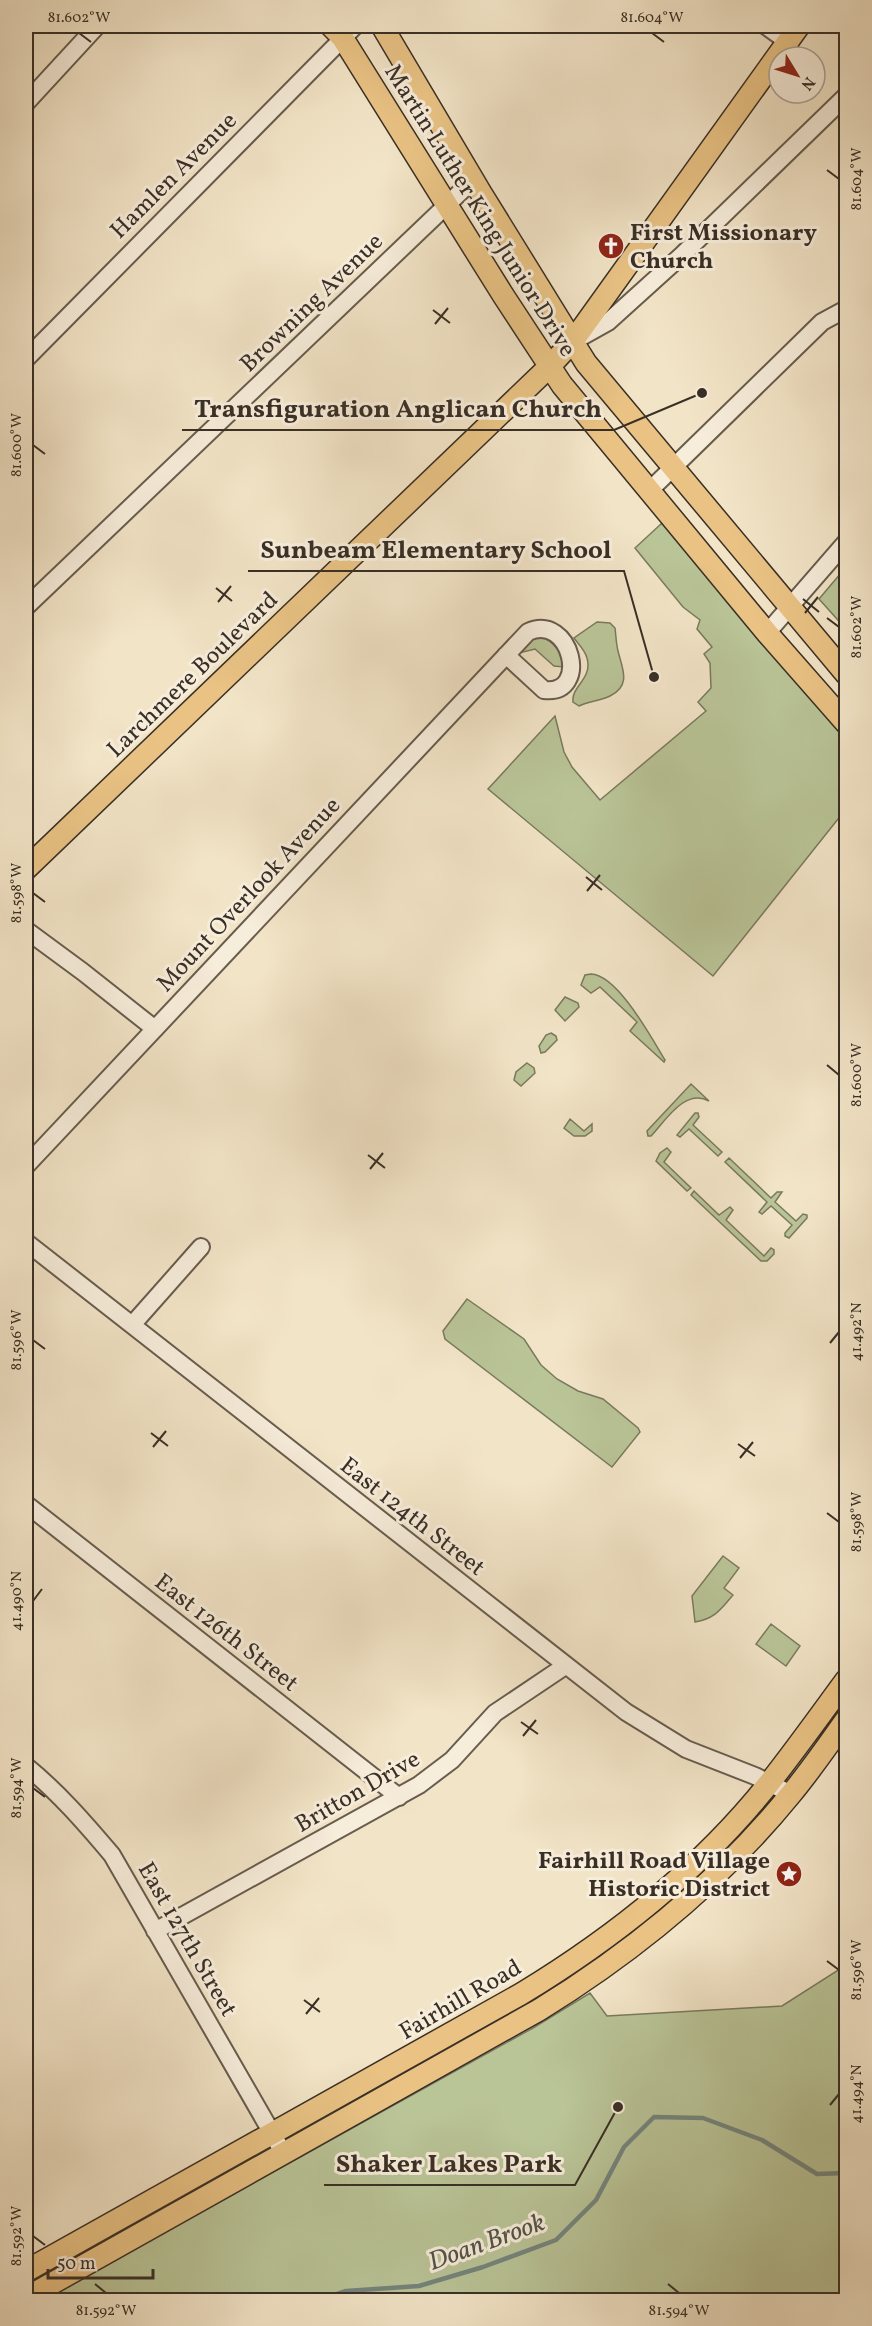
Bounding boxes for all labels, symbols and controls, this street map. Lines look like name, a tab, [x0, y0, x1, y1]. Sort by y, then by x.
text: 81.602°W	[48, 8, 110, 29]
text: 81.604°W	[620, 8, 684, 29]
north arrow	[767, 45, 827, 105]
street label: Martin Luther King Junior Drive	[375, 58, 584, 364]
text: N	[795, 72, 819, 95]
street label: Hamlen Avenue	[103, 105, 246, 248]
text: 81.604°W	[847, 147, 868, 211]
place label: First Missionary Church	[630, 217, 817, 279]
street label: Browning Avenue	[233, 226, 392, 381]
church icon: First Missionary Church	[596, 231, 626, 261]
callout: Transfiguration Anglican Church	[182, 386, 614, 430]
text: Transfiguration Anglican Church	[194, 392, 602, 428]
text: 81.600°W	[7, 413, 28, 477]
callout: Sunbeam Elementary School	[248, 527, 624, 571]
text: Sunbeam Elementary School	[260, 533, 612, 569]
street label: Larchmere Boulevard	[100, 585, 287, 766]
text: 81.602°W	[847, 596, 868, 658]
street label: Mount Overlook Avenue	[150, 790, 349, 1001]
text: 81.598°W	[7, 863, 28, 923]
text: 81.600°W	[847, 1043, 868, 1107]
text: 41.492°N	[847, 1302, 868, 1362]
text: 81.596°W	[7, 1310, 28, 1370]
street label: East 124th Street	[332, 1450, 492, 1585]
text: 81.598°W	[847, 1492, 868, 1552]
street label: East 126th Street	[146, 1566, 305, 1701]
text: 41.490°N	[7, 1571, 28, 1631]
street label: Britton Drive	[289, 1743, 427, 1842]
text: 81.594°W	[7, 1758, 28, 1818]
place label: Fairhill Road Village Historic District	[538, 1845, 770, 1907]
street label: East 127th Street	[128, 1856, 244, 2024]
place icon: Fairhill Road Village Historic District	[774, 1859, 804, 1889]
text: 81.596°W	[847, 1940, 868, 2000]
street label: Fairhill Road	[393, 1952, 529, 2050]
text: 41.494°N	[847, 2064, 868, 2124]
callout: Shaker Lakes Park	[324, 2141, 575, 2185]
text: Shaker Lakes Park	[336, 2147, 562, 2183]
water label: Doan Brook	[423, 2205, 550, 2281]
text: 81.592°W	[7, 2206, 28, 2266]
scale bar	[48, 2242, 153, 2280]
text: 50 m	[57, 2252, 96, 2277]
text: 81.592°W	[76, 2301, 136, 2322]
text: 81.594°W	[649, 2301, 709, 2322]

